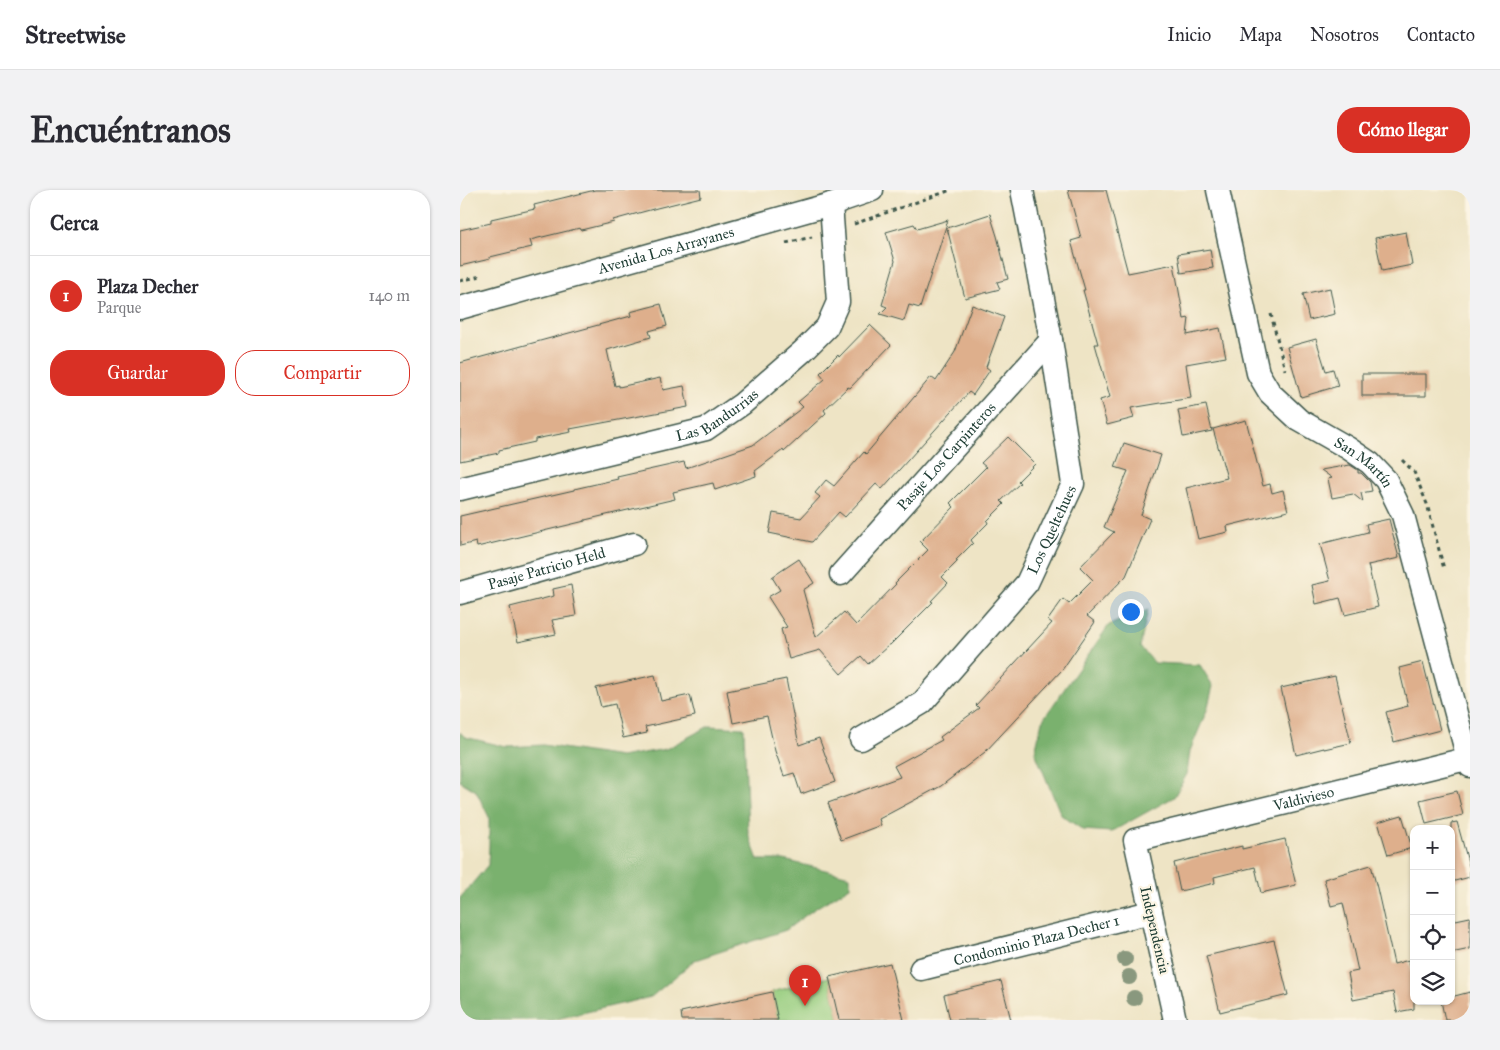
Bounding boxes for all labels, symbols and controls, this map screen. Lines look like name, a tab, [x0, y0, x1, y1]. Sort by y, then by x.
text: Streetwise	[25, 20, 126, 50]
text: Inicio	[1167, 24, 1211, 46]
text: Mapa	[1239, 24, 1282, 46]
text: Nosotros	[1310, 24, 1379, 46]
text: Contacto	[1407, 24, 1475, 46]
button: Cómo llegar	[1337, 107, 1470, 153]
text: Encuéntranos	[30, 109, 231, 152]
text: Cerca	[50, 210, 99, 236]
street label: Avenida Los Arrayanes	[595, 223, 736, 278]
text: Plaza Decher	[97, 275, 198, 298]
text: 1	[63, 286, 69, 305]
text: 140 m	[369, 286, 410, 305]
text: Parque	[97, 298, 141, 317]
button: Guardar	[50, 350, 225, 396]
button: Compartir	[235, 350, 410, 396]
street label: Las Bandurrias	[674, 385, 762, 445]
street label: Pasaje Los Carpinteros	[893, 399, 1000, 514]
street label: San Martín	[1331, 433, 1397, 490]
street label: Los Queltehues	[1023, 482, 1080, 577]
street label: Pasaje Patricio Held	[486, 543, 608, 594]
your location	[1118, 599, 1144, 625]
street label: Valdivieso	[1270, 783, 1336, 815]
map controls	[1410, 825, 1455, 1005]
button: +	[1410, 825, 1455, 870]
button: −	[1410, 870, 1455, 915]
street label: Independencia	[1136, 885, 1174, 976]
street label: Condominio Plaza Decher 1	[952, 911, 1121, 970]
button: locate	[1410, 915, 1455, 960]
button: layers	[1410, 960, 1455, 1005]
pin: 1	[789, 965, 821, 1006]

